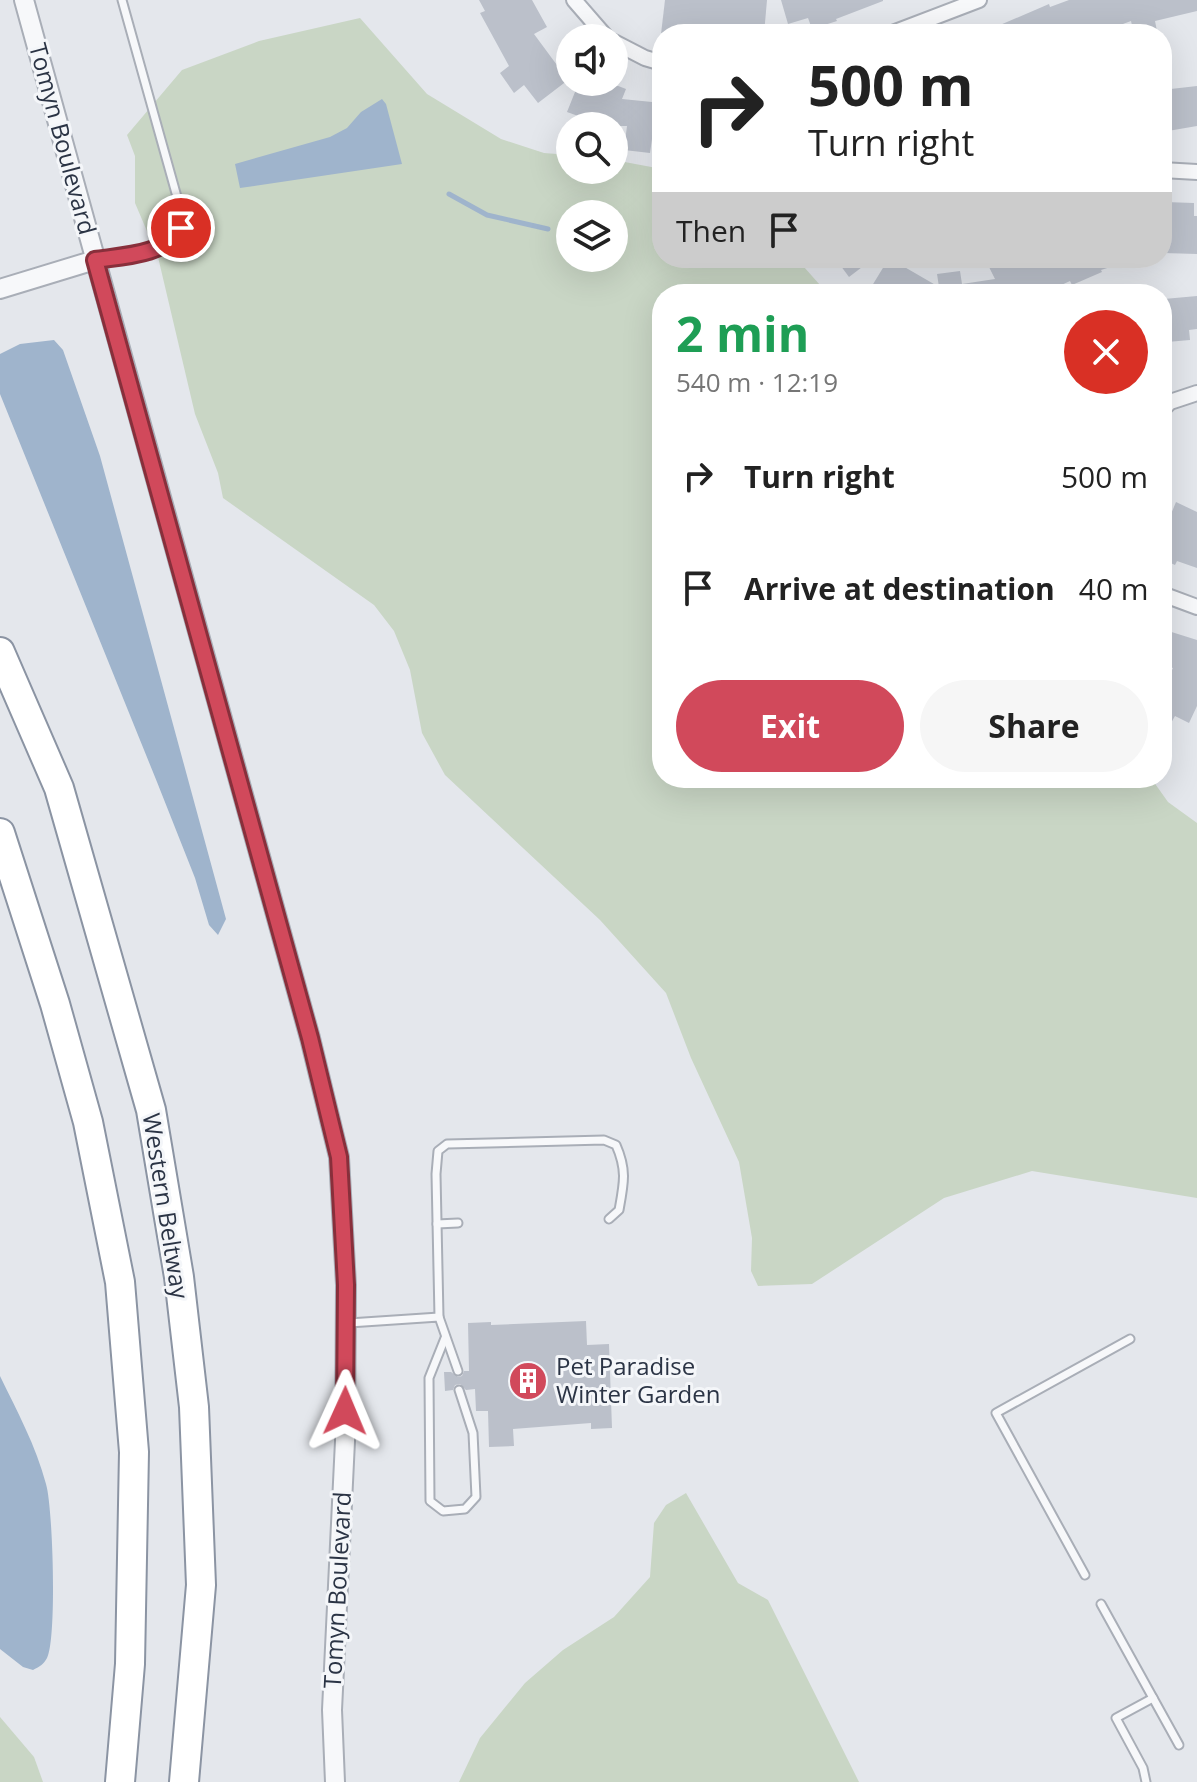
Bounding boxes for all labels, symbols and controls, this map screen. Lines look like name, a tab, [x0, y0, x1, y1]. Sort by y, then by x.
map controls	[556, 24, 628, 272]
button: sound	[556, 24, 628, 96]
street label: Tomyn Boulevard	[22, 39, 105, 238]
text: 500 m	[808, 46, 974, 122]
icon: right	[676, 56, 780, 160]
button: search	[556, 112, 628, 184]
text: Turn right	[808, 118, 974, 167]
pin	[147, 194, 215, 262]
button: layers	[556, 200, 628, 272]
icon: arrive	[159, 206, 203, 250]
icon: arrive	[762, 208, 806, 252]
text: Then	[676, 210, 746, 251]
text: 2 min	[676, 301, 809, 366]
button: close	[1064, 310, 1148, 394]
text: 540 m · 12:19	[676, 364, 838, 400]
icon: right	[676, 454, 720, 498]
text: Turn right	[744, 456, 895, 497]
text: 500 m	[1061, 456, 1148, 497]
icon: arrive	[676, 566, 720, 610]
text: Arrive at destination	[744, 568, 1055, 609]
text: 40 m	[1079, 568, 1149, 609]
button: Exit	[676, 680, 904, 772]
button: Share	[920, 680, 1148, 772]
street label: Western Beltway	[136, 1111, 198, 1302]
place label: Pet Paradise Winter Garden	[556, 1349, 720, 1410]
building icon: Pet Paradise Winter Garden	[507, 1360, 549, 1402]
position arrow	[303, 1369, 387, 1453]
street label: Tomyn Boulevard	[315, 1491, 358, 1689]

